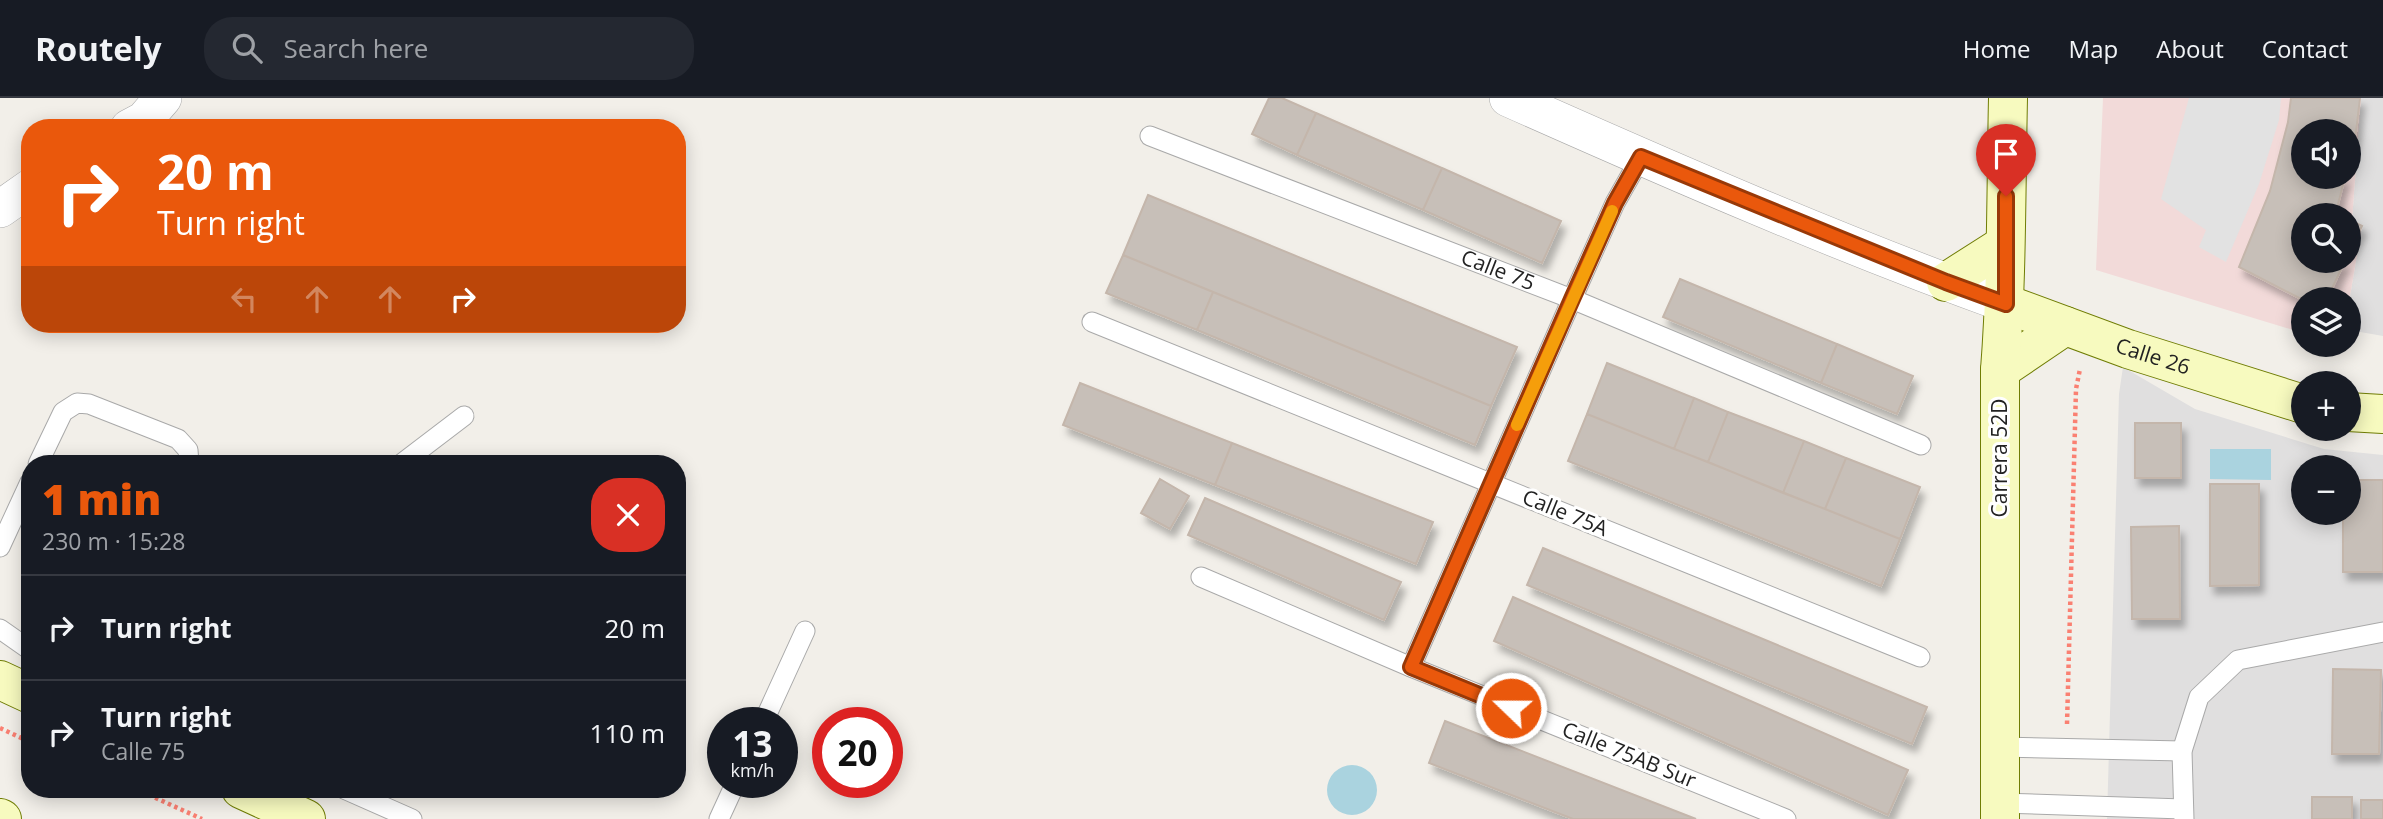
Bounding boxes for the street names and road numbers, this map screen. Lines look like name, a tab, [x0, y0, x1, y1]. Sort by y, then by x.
street label: Calle 75	[1457, 243, 1539, 296]
street label: Calle 26	[2112, 331, 2194, 381]
street label: Carrera 52D	[1985, 399, 2013, 517]
street label: Calle 75A	[1518, 482, 1613, 542]
street label: Calle 75AB Sur	[1558, 714, 1701, 794]

